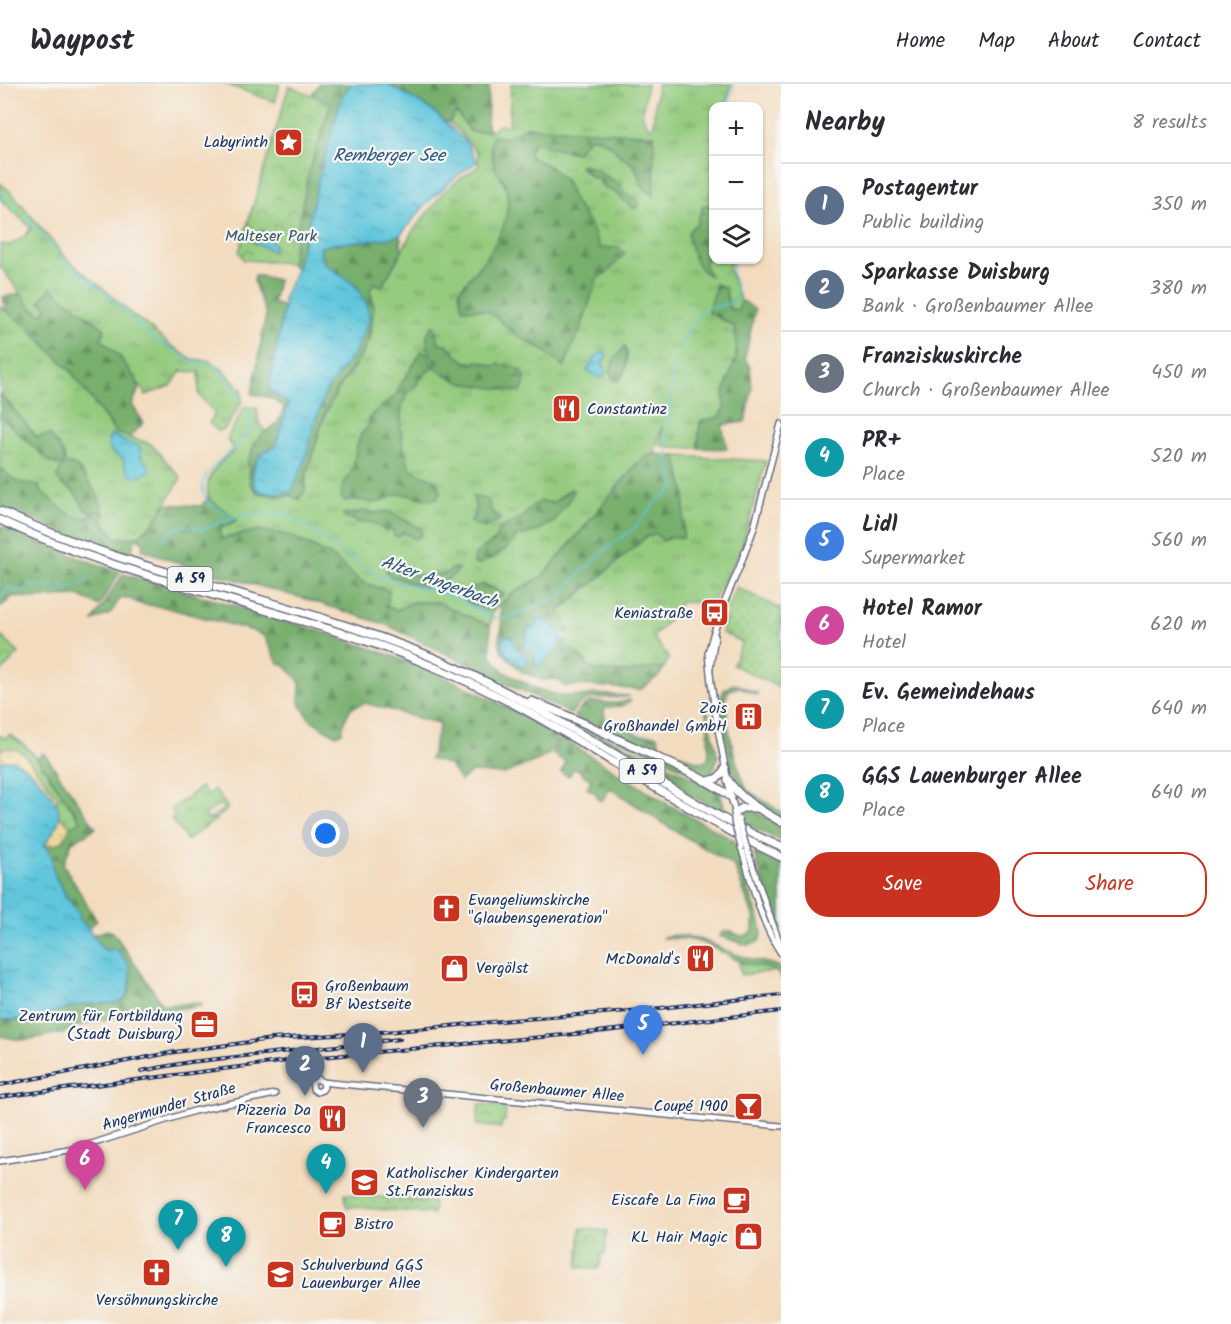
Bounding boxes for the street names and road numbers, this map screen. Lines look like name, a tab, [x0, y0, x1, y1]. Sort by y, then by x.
road number: A 59	[168, 567, 213, 591]
road number: A 59	[620, 759, 664, 783]
street label: Großenbaumer Allee	[489, 1073, 625, 1109]
street label: Angermunder Straße	[99, 1076, 239, 1138]

